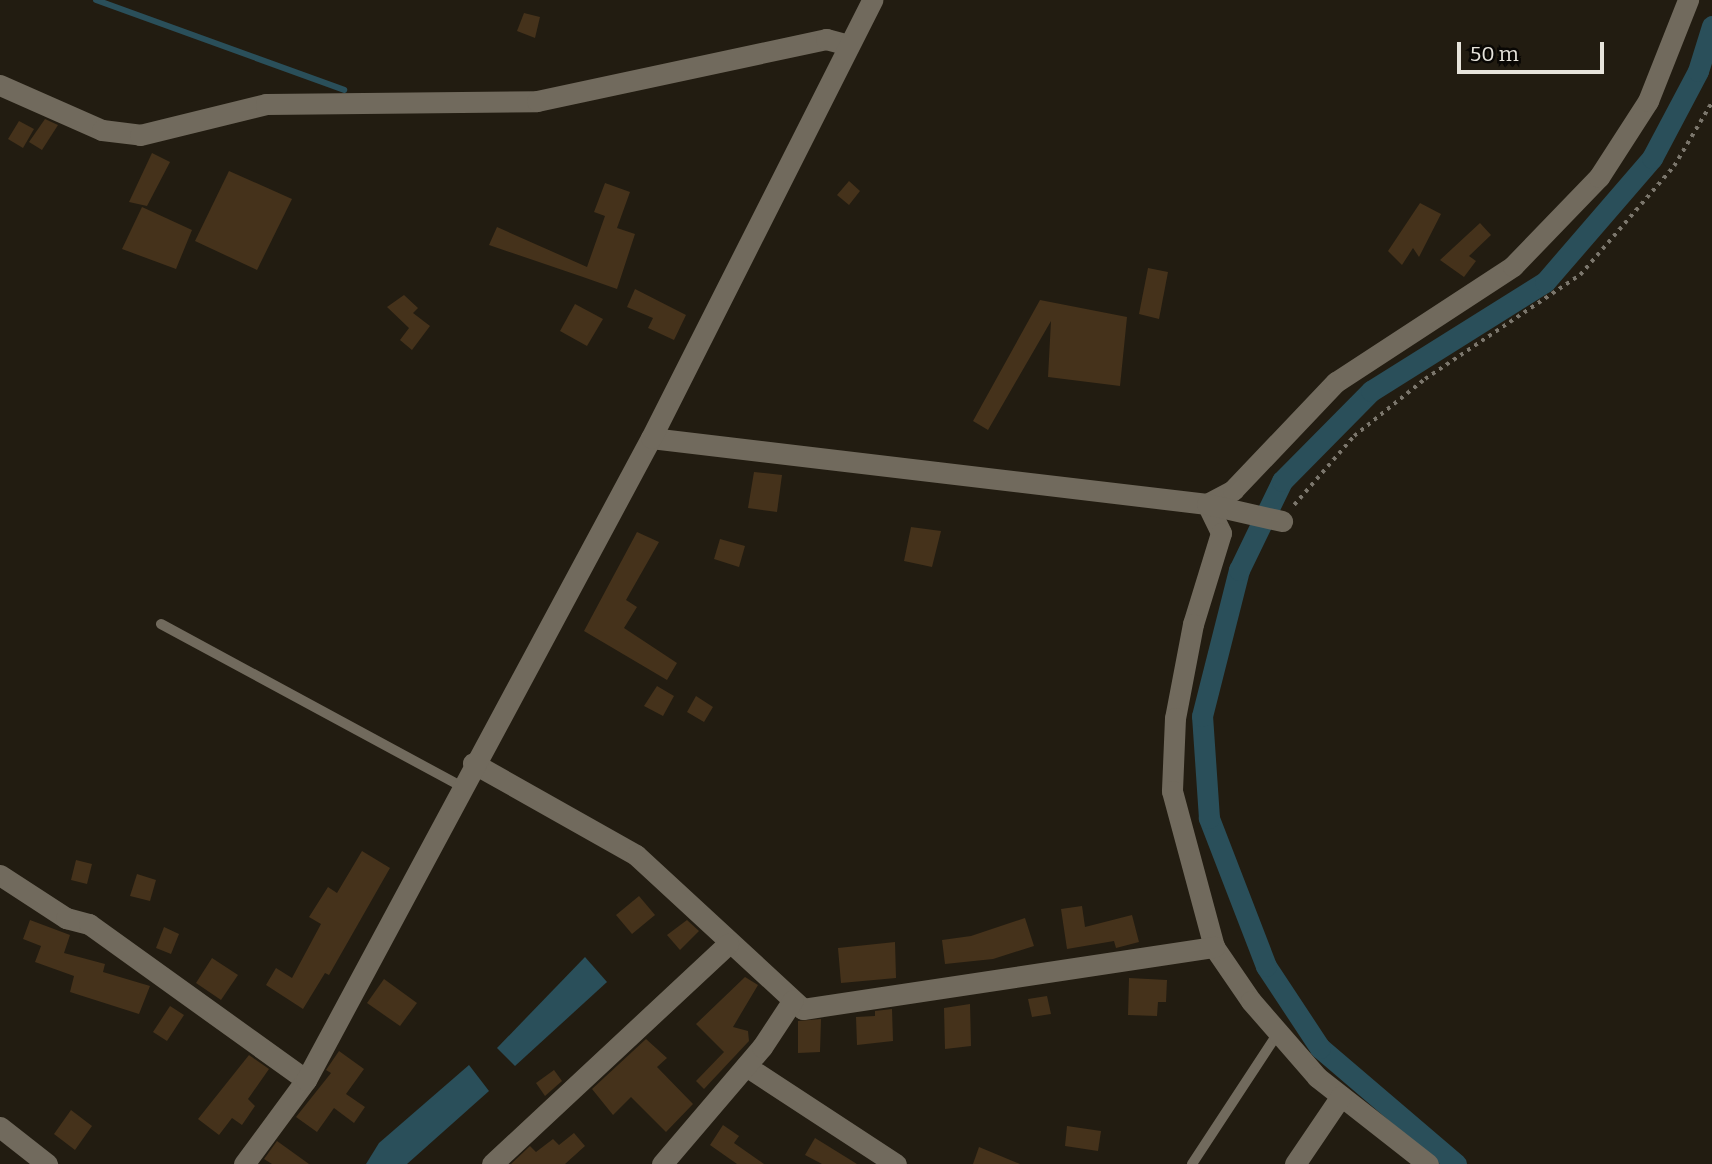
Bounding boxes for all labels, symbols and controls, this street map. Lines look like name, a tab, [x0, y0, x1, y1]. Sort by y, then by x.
scale bar	[1460, 28, 1607, 72]
text: 50 m	[1470, 41, 1519, 67]

